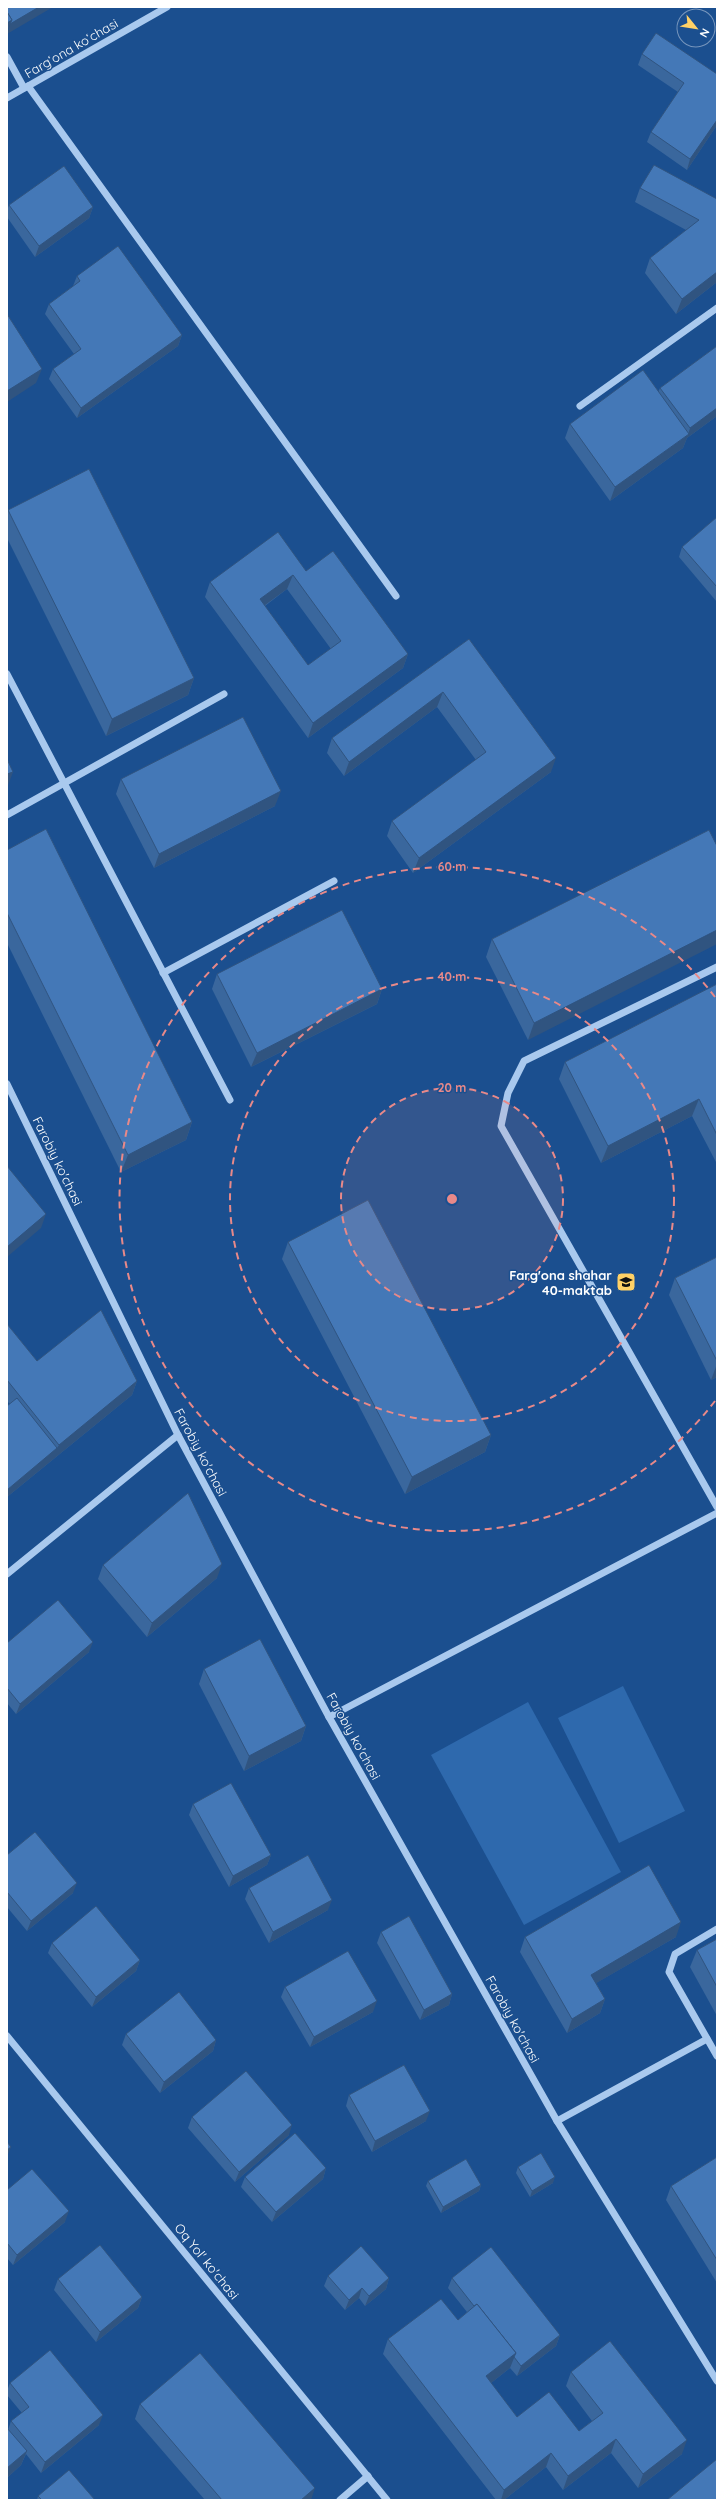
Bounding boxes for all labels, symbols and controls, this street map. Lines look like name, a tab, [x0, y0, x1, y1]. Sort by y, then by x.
north arrow	[676, 8, 716, 48]
street label: Fargʻona koʻchasi	[21, 15, 121, 81]
text: N	[697, 26, 713, 40]
text: 60 m	[438, 859, 466, 874]
text: 40 m	[438, 969, 466, 984]
text: 20 m	[438, 1080, 466, 1095]
street label: Farobiy ko'chasi	[30, 1114, 86, 1208]
centre of rings	[445, 1192, 459, 1206]
place label: Farg'ona shahar 40-maktab	[509, 1267, 612, 1298]
school or university icon: Farg'ona shahar 40-maktab	[615, 1271, 637, 1293]
street label: Farobiy ko'chasi	[171, 1405, 231, 1499]
street label: Farobiy ko'chasi	[323, 1690, 385, 1782]
street label: Farobiy ko'chasi	[482, 1973, 544, 2065]
street label: Oq Yol' ko'chasi	[172, 2220, 242, 2302]

